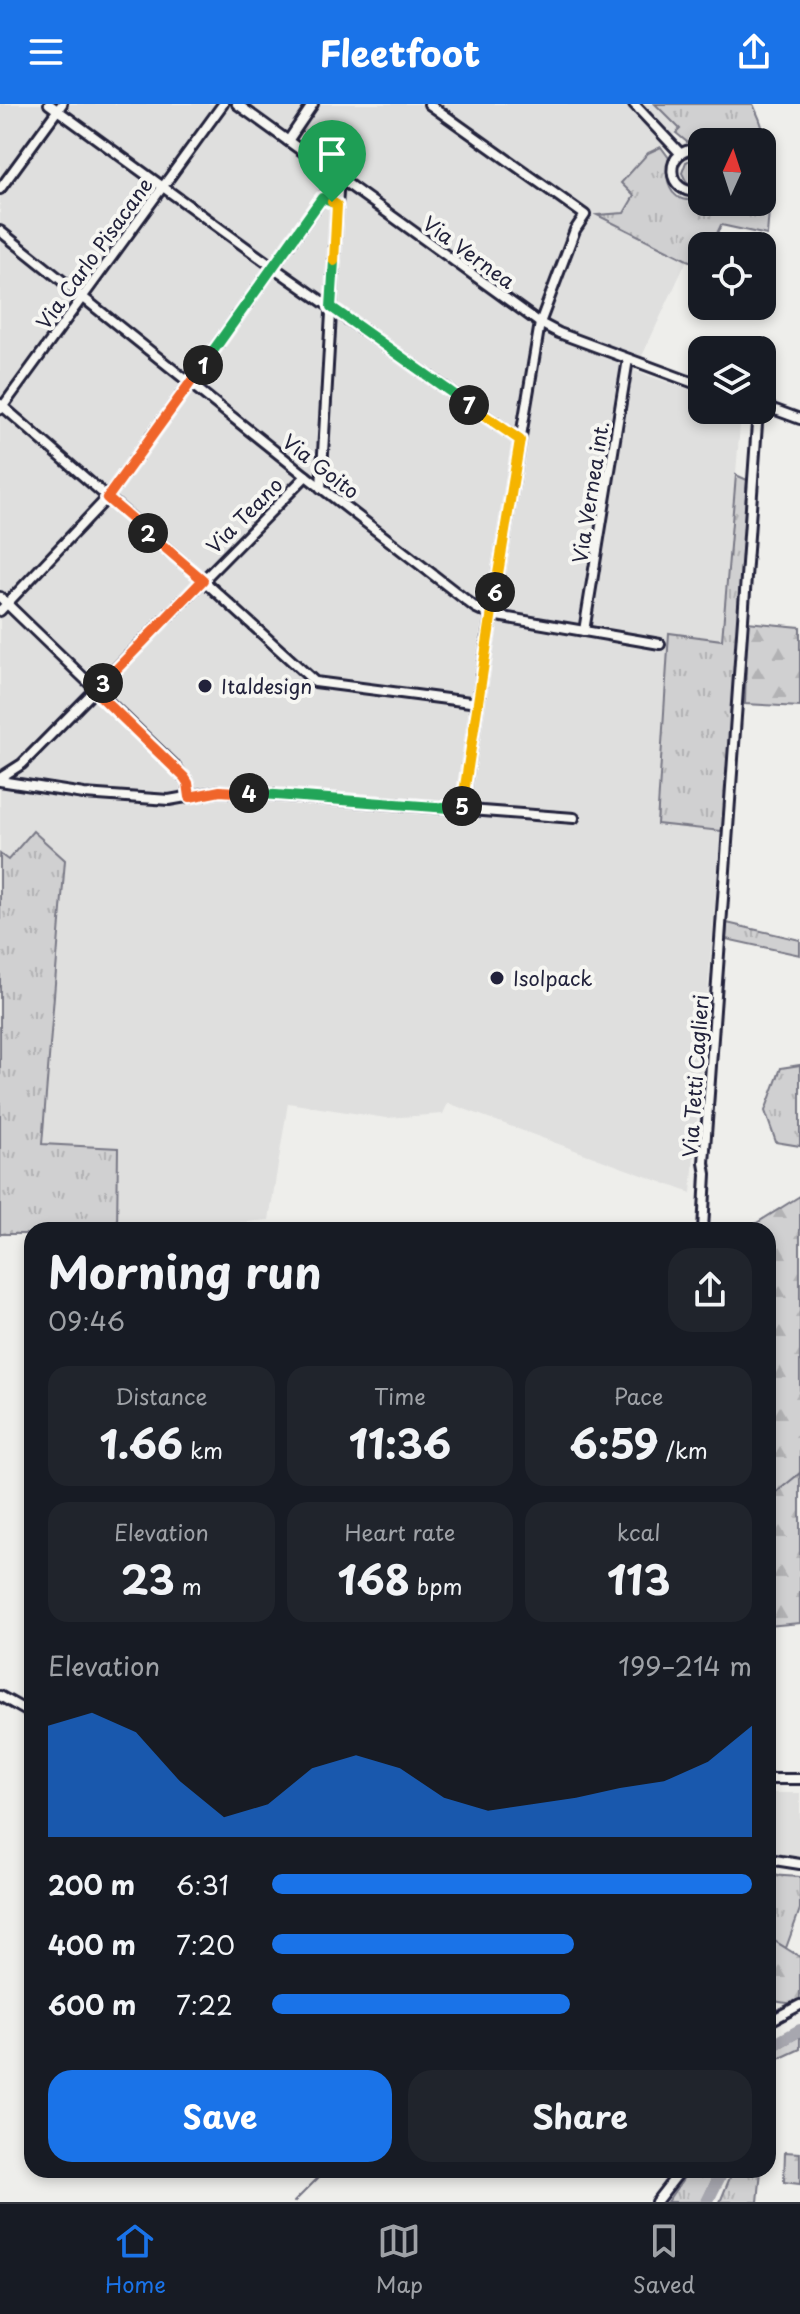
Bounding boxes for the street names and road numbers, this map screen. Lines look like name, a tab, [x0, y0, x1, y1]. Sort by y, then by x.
street label: Via Carlo Pisacane	[29, 171, 159, 335]
street label: Via Vernea	[417, 208, 521, 296]
street label: Via Vernea int.	[564, 419, 616, 565]
street label: Via Goito	[276, 426, 366, 506]
street label: Via Teano	[199, 470, 289, 560]
street label: Via Tetti Caglieri	[674, 993, 716, 1159]

